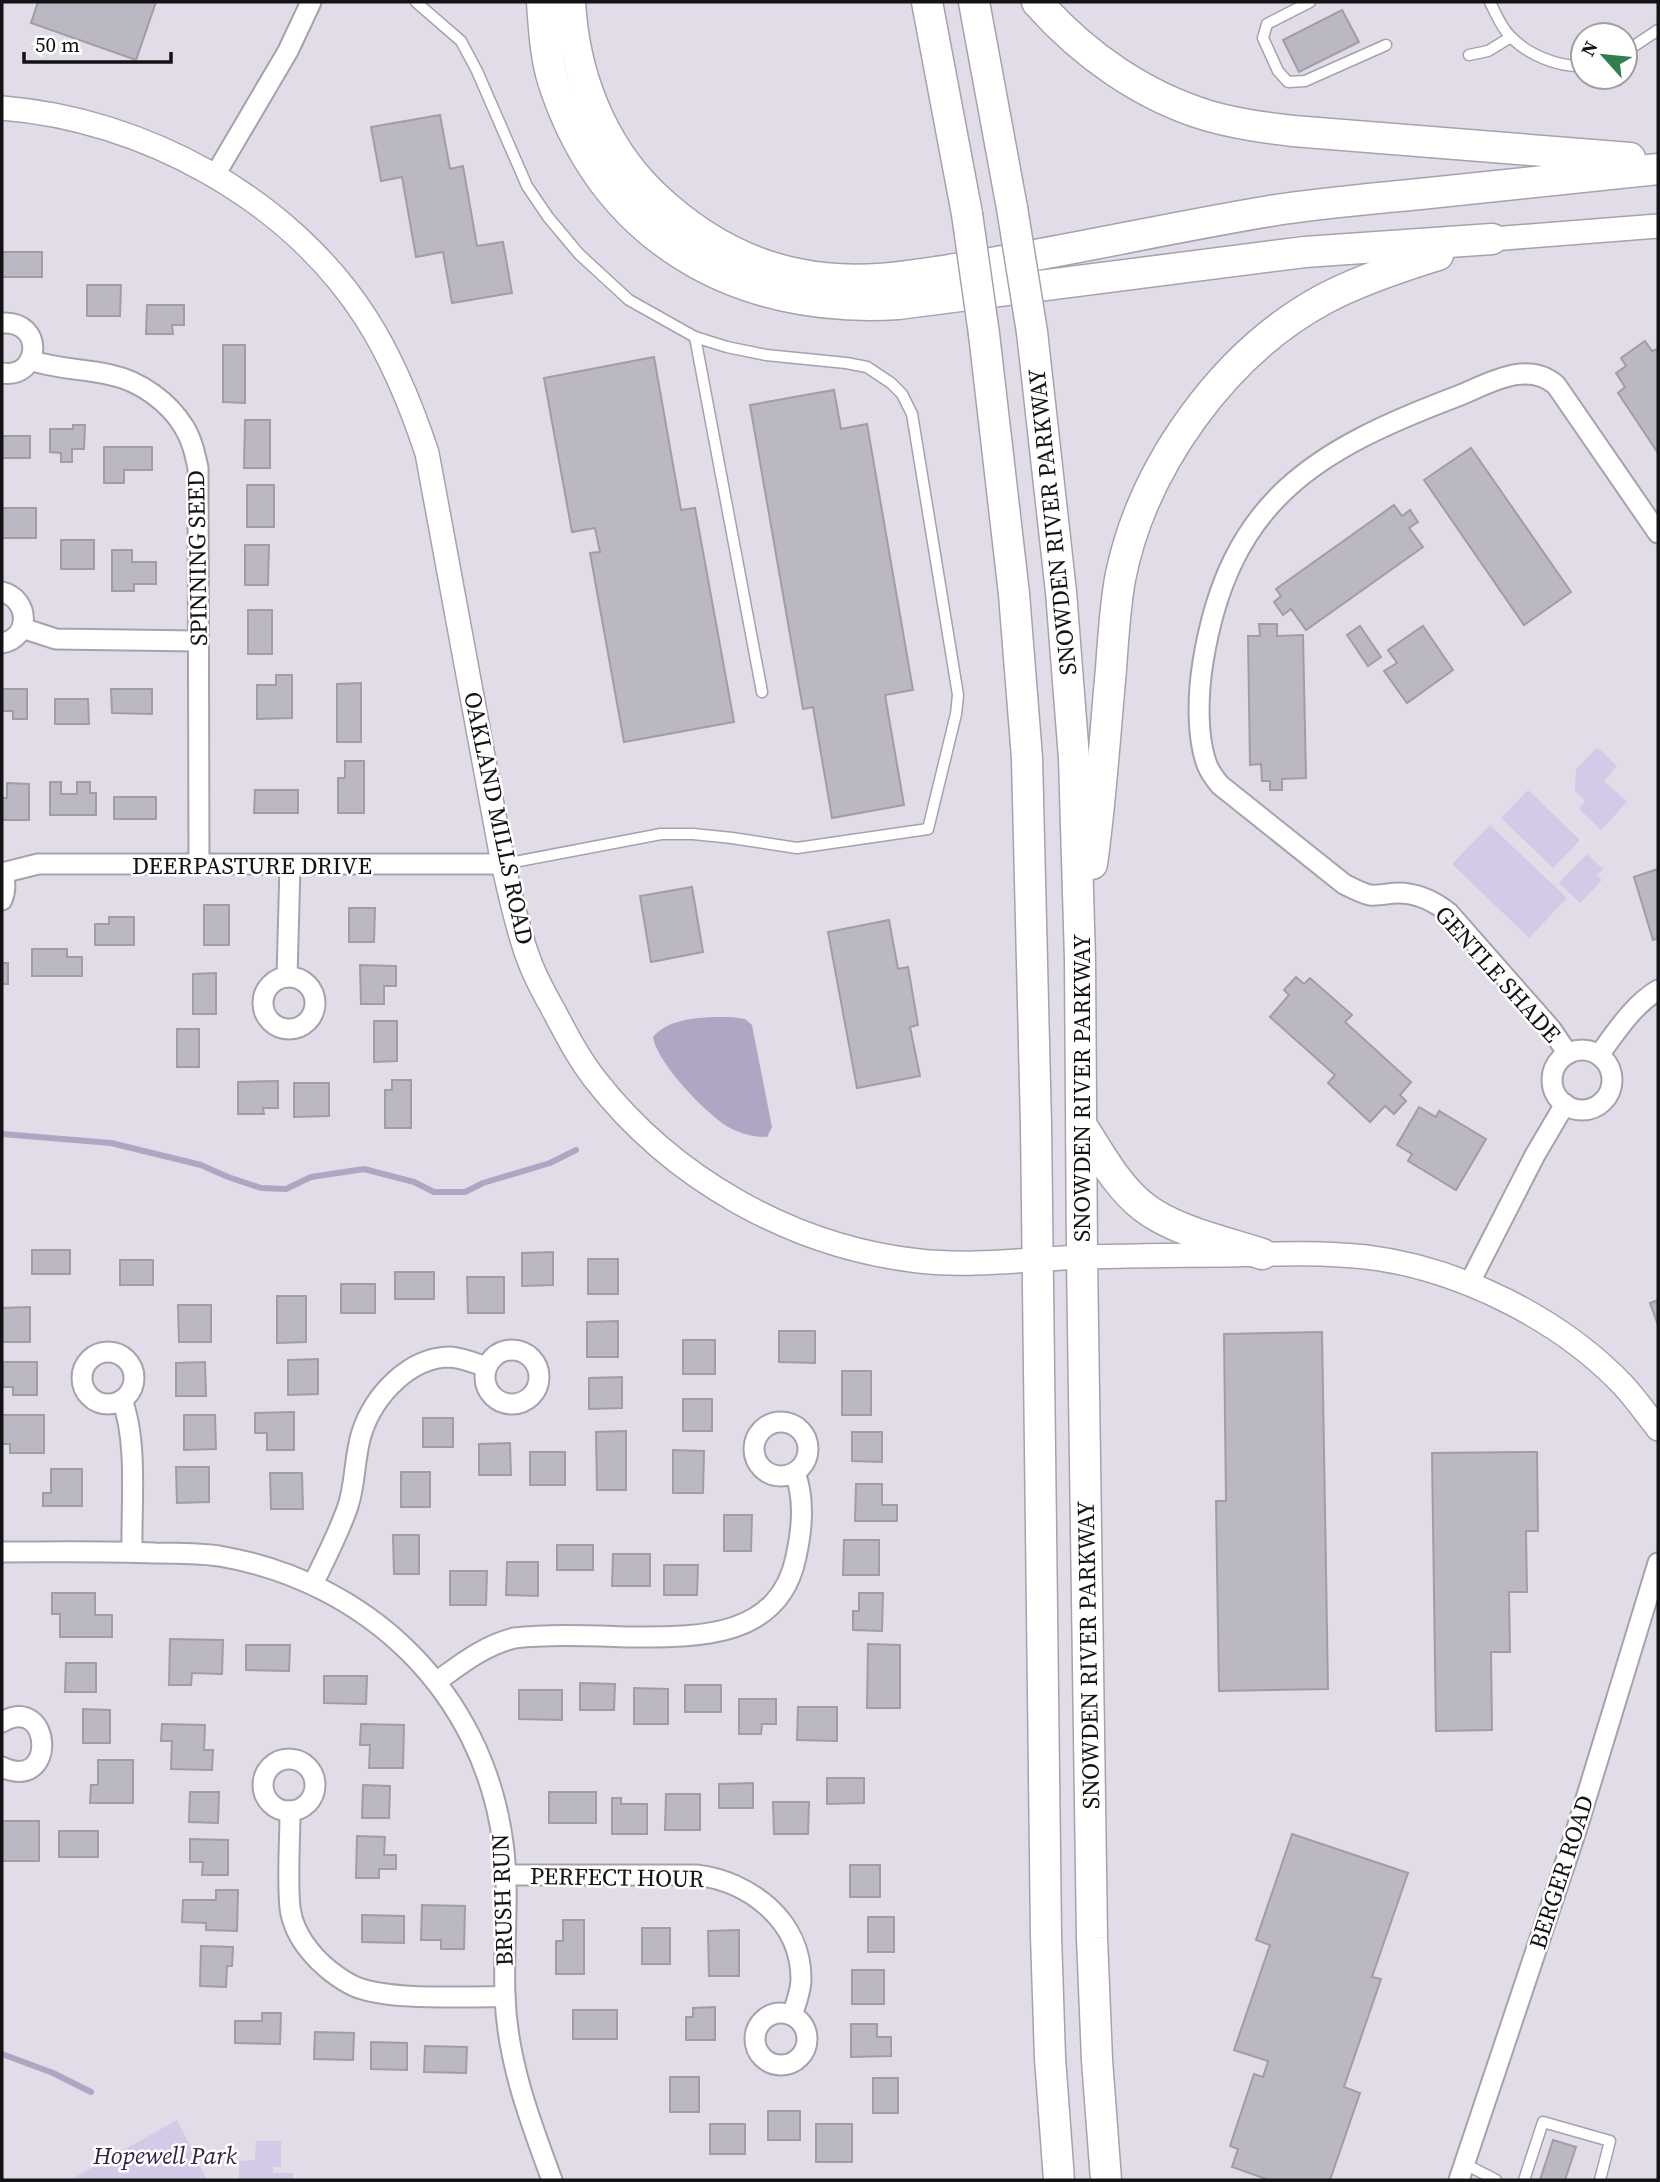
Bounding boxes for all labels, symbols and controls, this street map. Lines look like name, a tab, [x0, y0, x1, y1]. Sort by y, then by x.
scale bar	[24, 21, 172, 65]
north arrow	[1569, 21, 1639, 91]
text: 50 m	[35, 30, 80, 59]
text: N	[1574, 36, 1604, 60]
street label: SNOWDEN RIVER PARKWAY	[1019, 367, 1085, 677]
street label: SPINNING SEED	[179, 470, 215, 646]
street label: OAKLAND MILLS ROAD	[456, 689, 542, 947]
street label: DEERPASTURE DRIVE	[132, 849, 372, 882]
street label: GENTLE SHADE	[1427, 898, 1569, 1050]
street label: SNOWDEN RIVER PARKWAY	[1065, 934, 1098, 1242]
street label: SNOWDEN RIVER PARKWAY	[1069, 1501, 1107, 1809]
street label: BERGER ROAD	[1521, 1791, 1601, 1953]
street label: BRUSH RUN	[483, 1833, 521, 1967]
street label: PERFECT HOUR	[530, 1859, 705, 1895]
park label: Hopewell Park	[92, 2139, 237, 2172]

